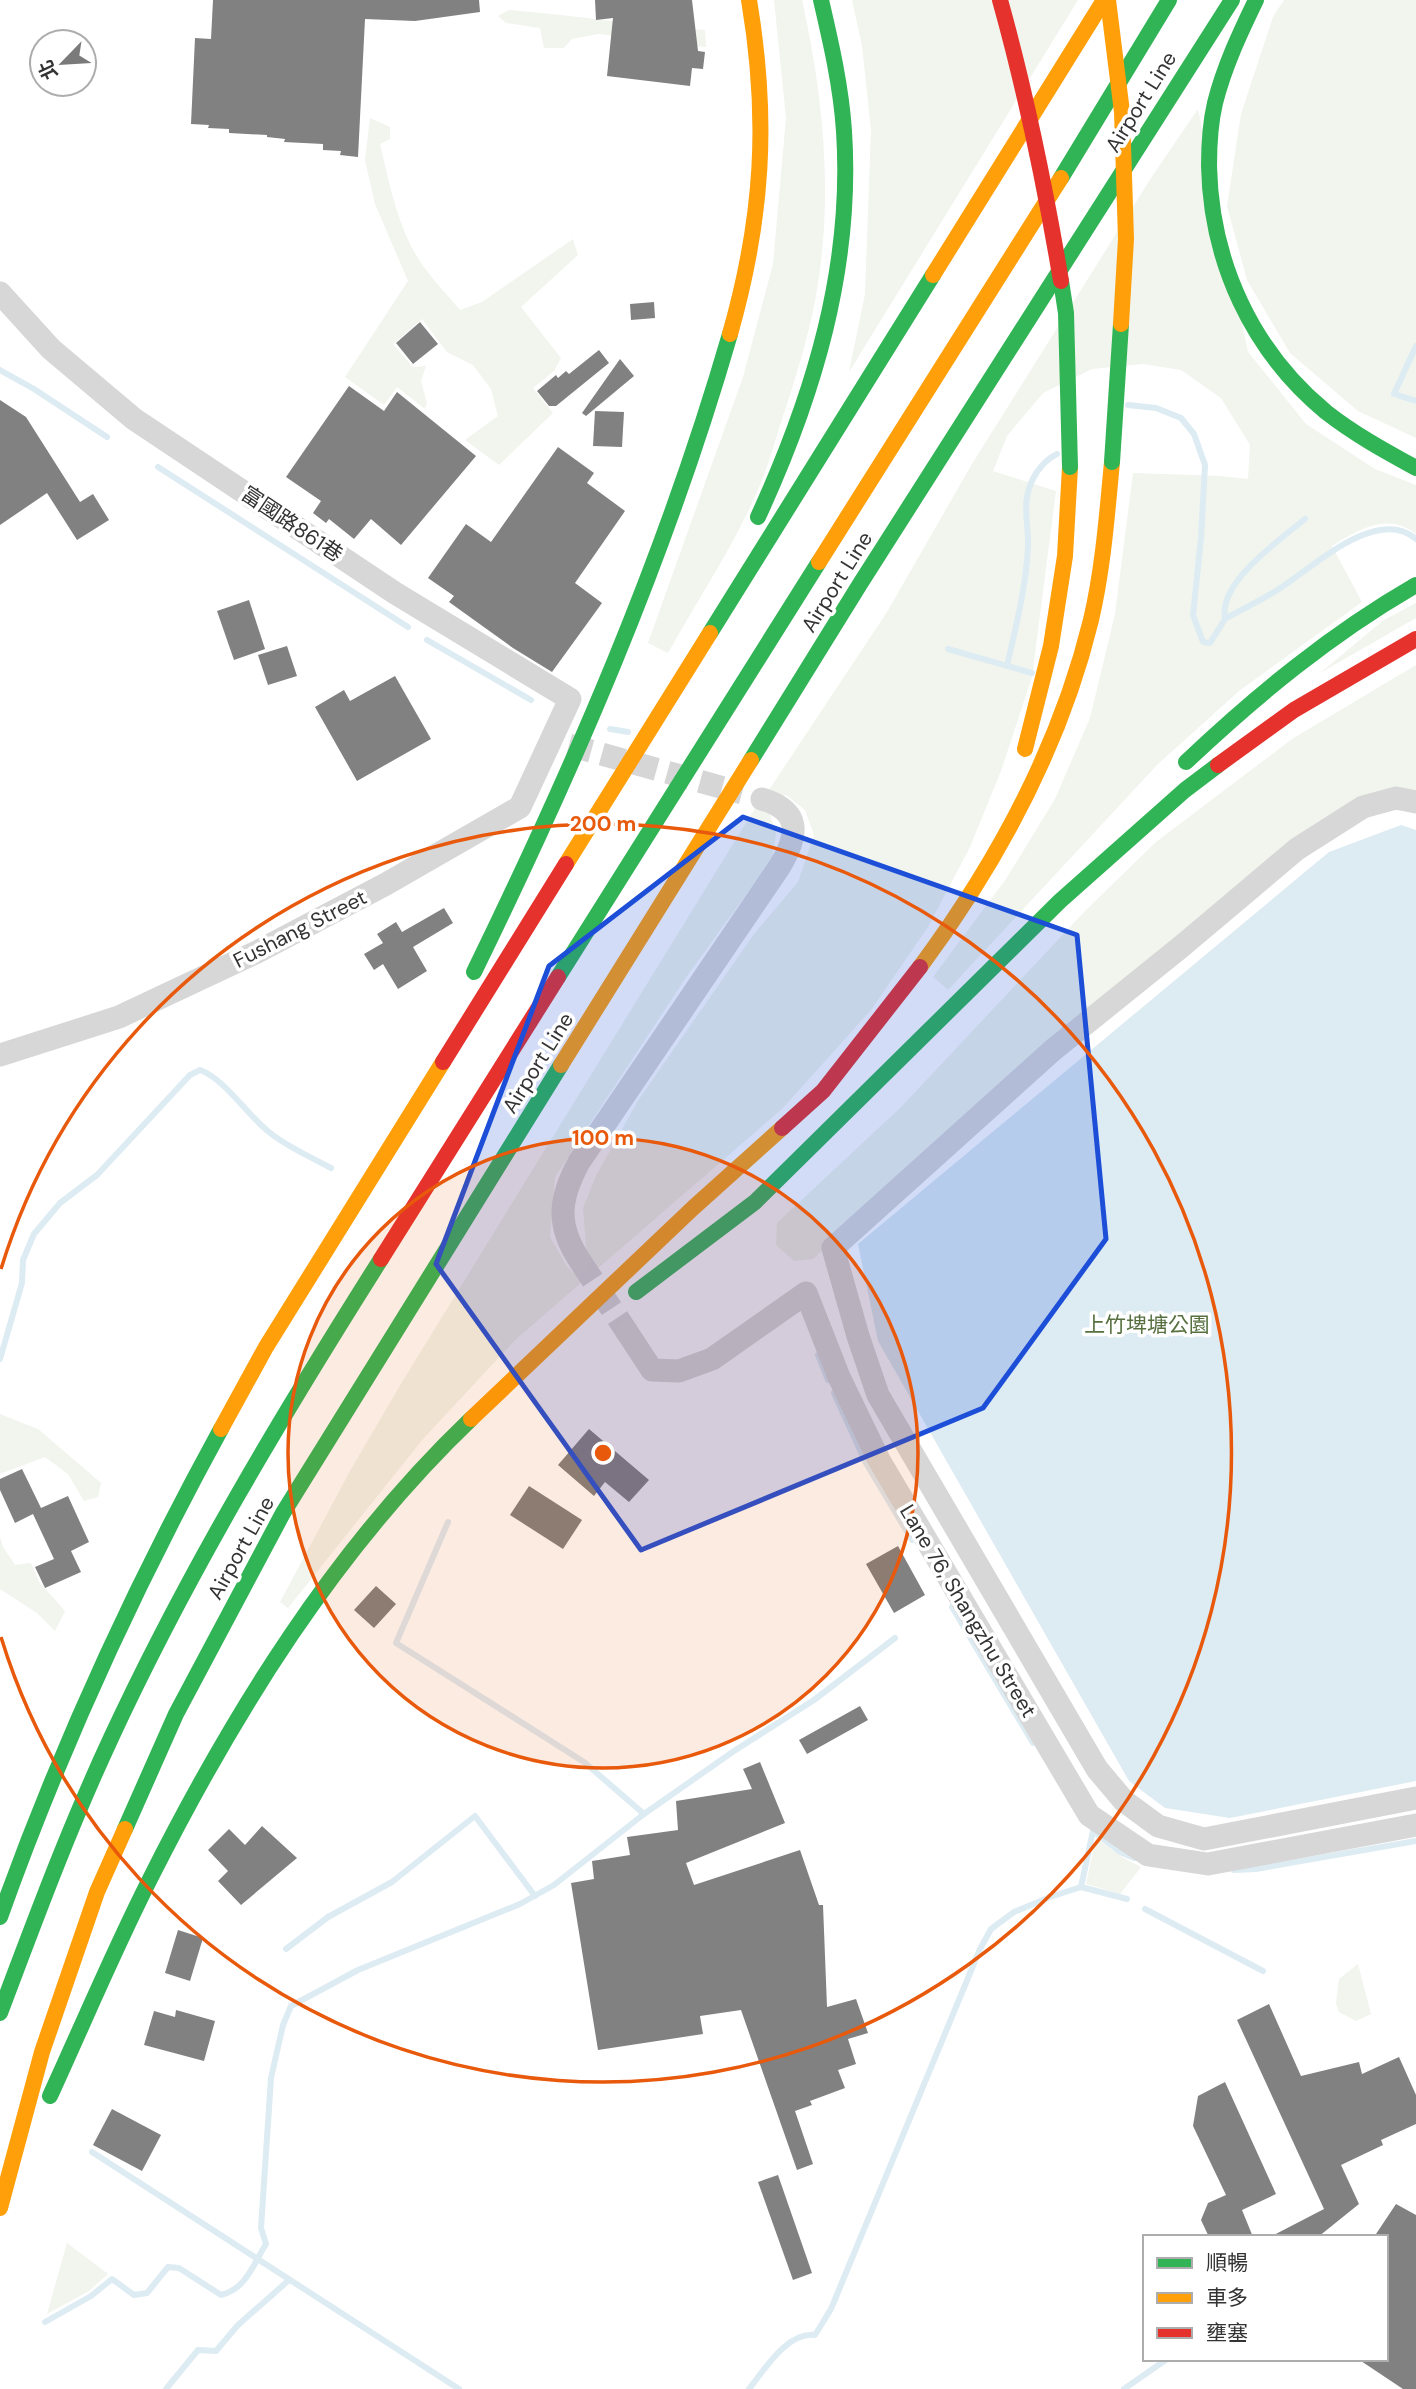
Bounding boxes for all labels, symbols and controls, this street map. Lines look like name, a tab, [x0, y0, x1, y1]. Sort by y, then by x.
north arrow	[28, 28, 98, 98]
street label: Airport Line	[1099, 46, 1183, 158]
text: 北	[33, 56, 63, 84]
street label: 富國路861巷	[236, 480, 348, 568]
street label: Airport Line	[795, 526, 879, 638]
text: 200 m	[570, 810, 636, 838]
street label: Fushang Street	[229, 883, 371, 975]
street label: Airport Line	[496, 1007, 580, 1119]
text: 100 m	[572, 1124, 634, 1152]
park label: 上竹埤塘公園	[1084, 1311, 1210, 1339]
centre of rings	[591, 1441, 615, 1465]
street label: Airport Line	[201, 1491, 281, 1605]
street label: Lane 76, Shangzhu Street	[893, 1499, 1043, 1723]
legend	[1143, 2235, 1388, 2361]
text: 順暢	[1206, 2249, 1248, 2277]
text: 車多	[1206, 2284, 1248, 2312]
text: 壅塞	[1206, 2319, 1248, 2347]

